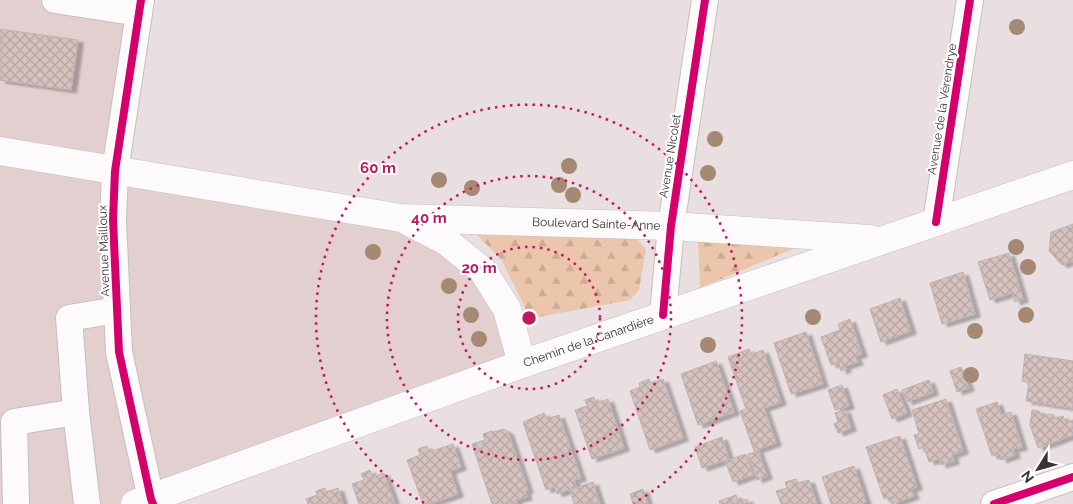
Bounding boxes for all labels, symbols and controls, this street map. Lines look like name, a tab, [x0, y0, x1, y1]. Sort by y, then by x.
street label: Avenue de la Vérendrye	[925, 42, 959, 176]
street label: Avenue Nicolet	[656, 113, 684, 199]
text: 60 m	[360, 159, 396, 177]
street label: Avenue Mailloux	[95, 205, 113, 297]
text: 40 m	[411, 209, 447, 227]
street label: Boulevard Sainte-Anne	[532, 215, 661, 233]
text: 20 m	[461, 259, 497, 277]
centre of rings	[520, 309, 538, 327]
street label: Chemin de la Canardière	[522, 312, 656, 370]
north arrow	[1013, 444, 1063, 494]
text: N	[1018, 468, 1037, 486]

